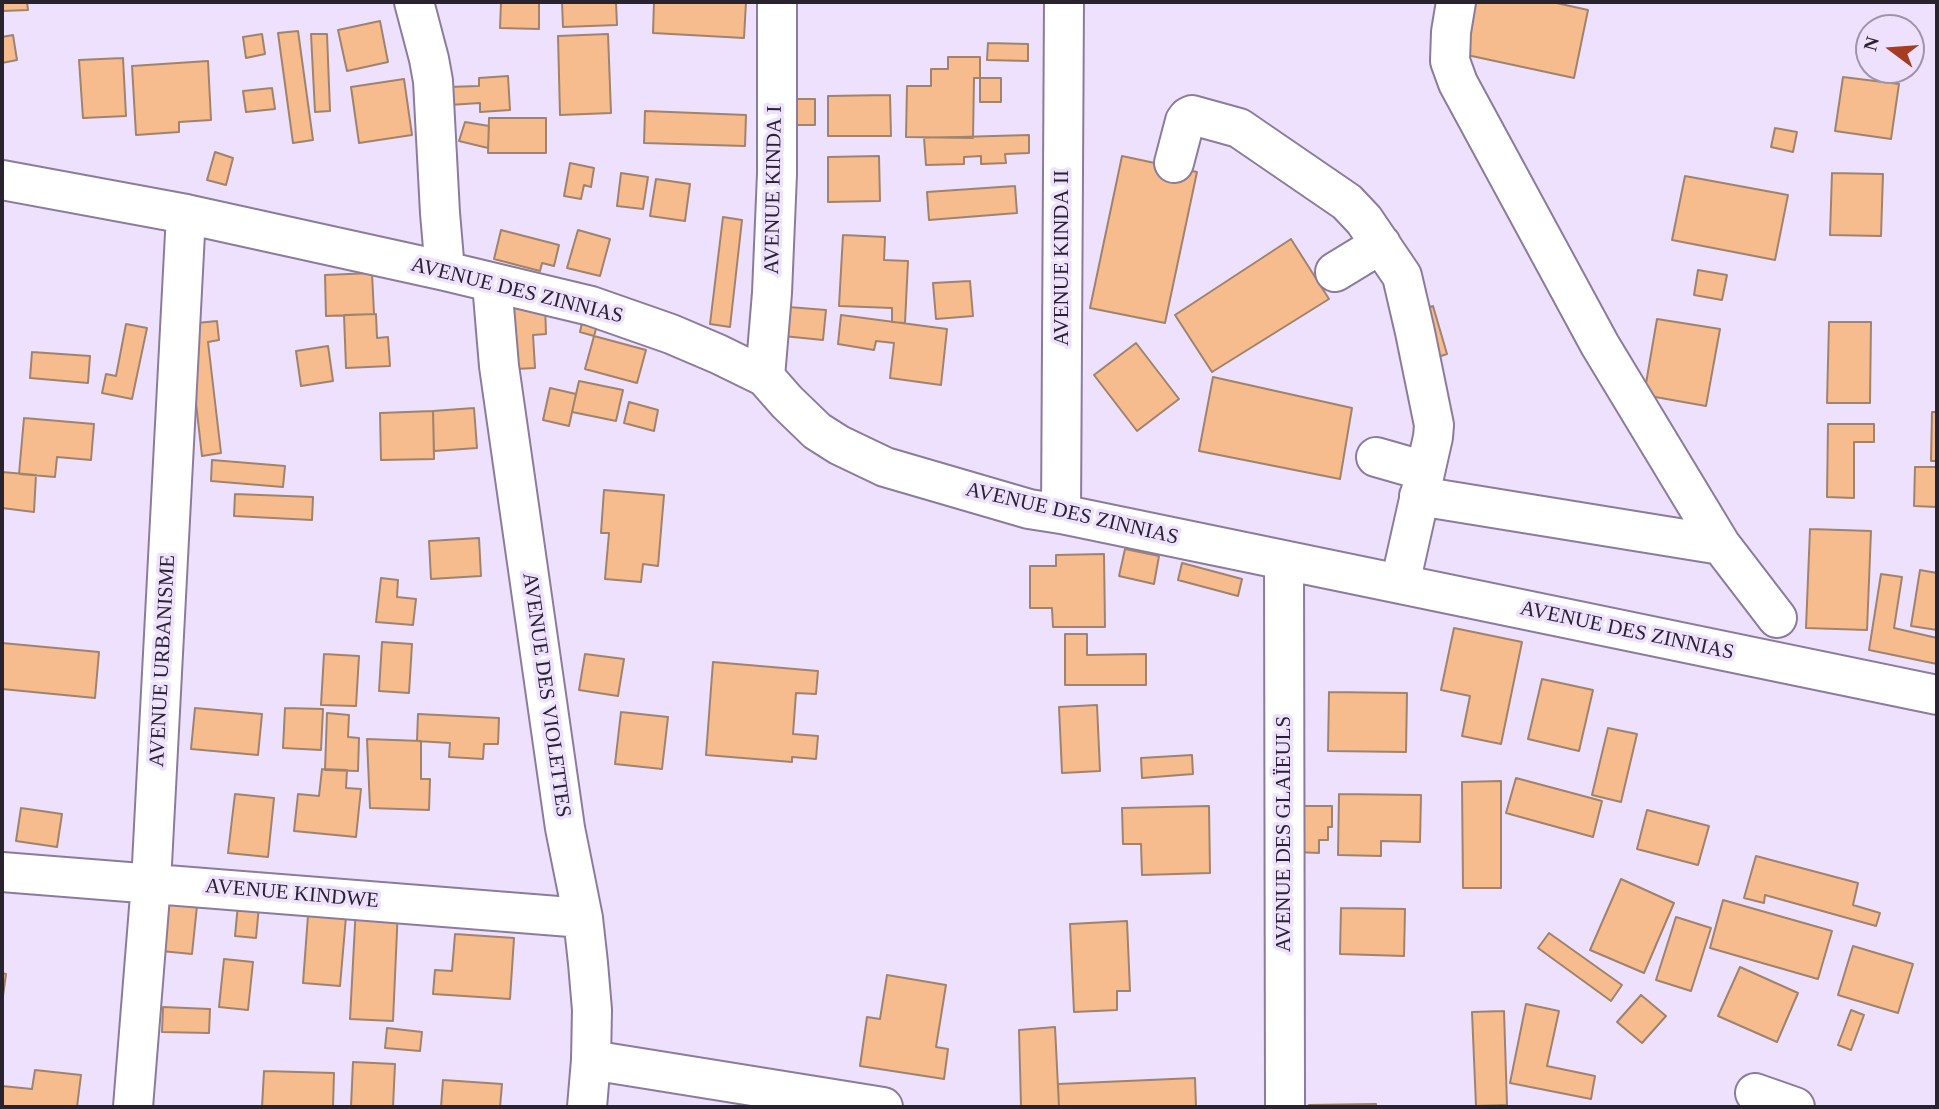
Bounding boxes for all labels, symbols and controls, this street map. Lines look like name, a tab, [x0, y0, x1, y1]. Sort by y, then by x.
north arrow	[1855, 14, 1925, 84]
text: N	[1859, 34, 1883, 53]
street label: AVENUE KINDA I	[760, 105, 788, 275]
street label: AVENUE KINDA II	[1049, 170, 1075, 346]
street label: AVENUE DES ZINNIAS	[408, 252, 626, 330]
street label: AVENUE DES ZINNIAS	[963, 477, 1181, 551]
street label: AVENUE URBANISME	[145, 554, 181, 768]
street label: AVENUE DES VIOLETTES	[516, 571, 576, 819]
street label: AVENUE DES ZINNIAS	[1518, 596, 1736, 666]
street label: AVENUE DES GLAÏEULS	[1271, 716, 1297, 952]
street label: AVENUE KINDWE	[204, 874, 380, 914]

